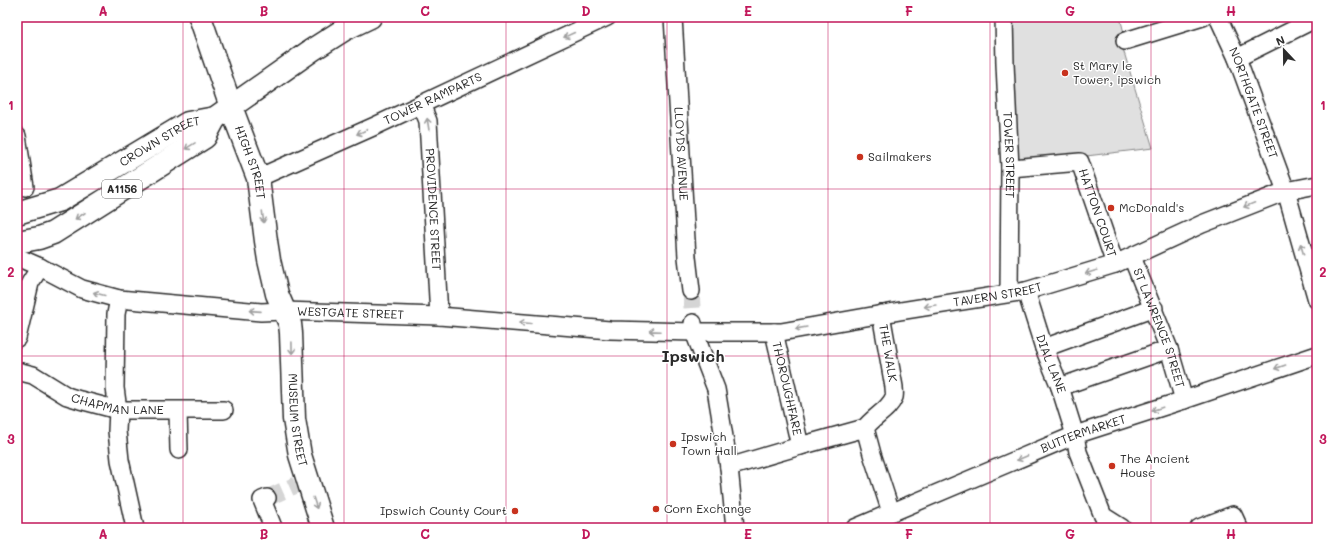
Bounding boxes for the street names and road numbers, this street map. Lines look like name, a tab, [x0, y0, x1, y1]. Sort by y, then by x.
street label: NORTHGATE STREET	[1226, 44, 1282, 161]
street label: TOWER RAMPARTS	[381, 68, 484, 128]
street label: LLOYDS AVENUE	[671, 106, 693, 201]
street label: TOWER STREET	[1000, 111, 1019, 199]
street label: CROWN STREET	[116, 112, 201, 170]
street label: HIGH STREET	[232, 123, 270, 200]
street label: PROVIDENCE STREET	[423, 148, 445, 271]
street label: HATTON COURT	[1076, 166, 1121, 259]
road number: A1156	[102, 180, 142, 198]
street label: ST LAWRENCE STREET	[1130, 265, 1189, 390]
street label: TAVERN STREET	[952, 278, 1044, 309]
street label: WESTGATE STREET	[297, 302, 405, 322]
street label: THE WALK	[876, 323, 902, 384]
street label: DIAL LANE	[1033, 332, 1070, 395]
street label: THOROUGHFARE	[769, 340, 806, 437]
street label: MUSEUM STREET	[285, 373, 312, 469]
street label: CHAPMAN LANE	[69, 389, 164, 417]
street label: BUTTERMARKET	[1038, 410, 1128, 456]

